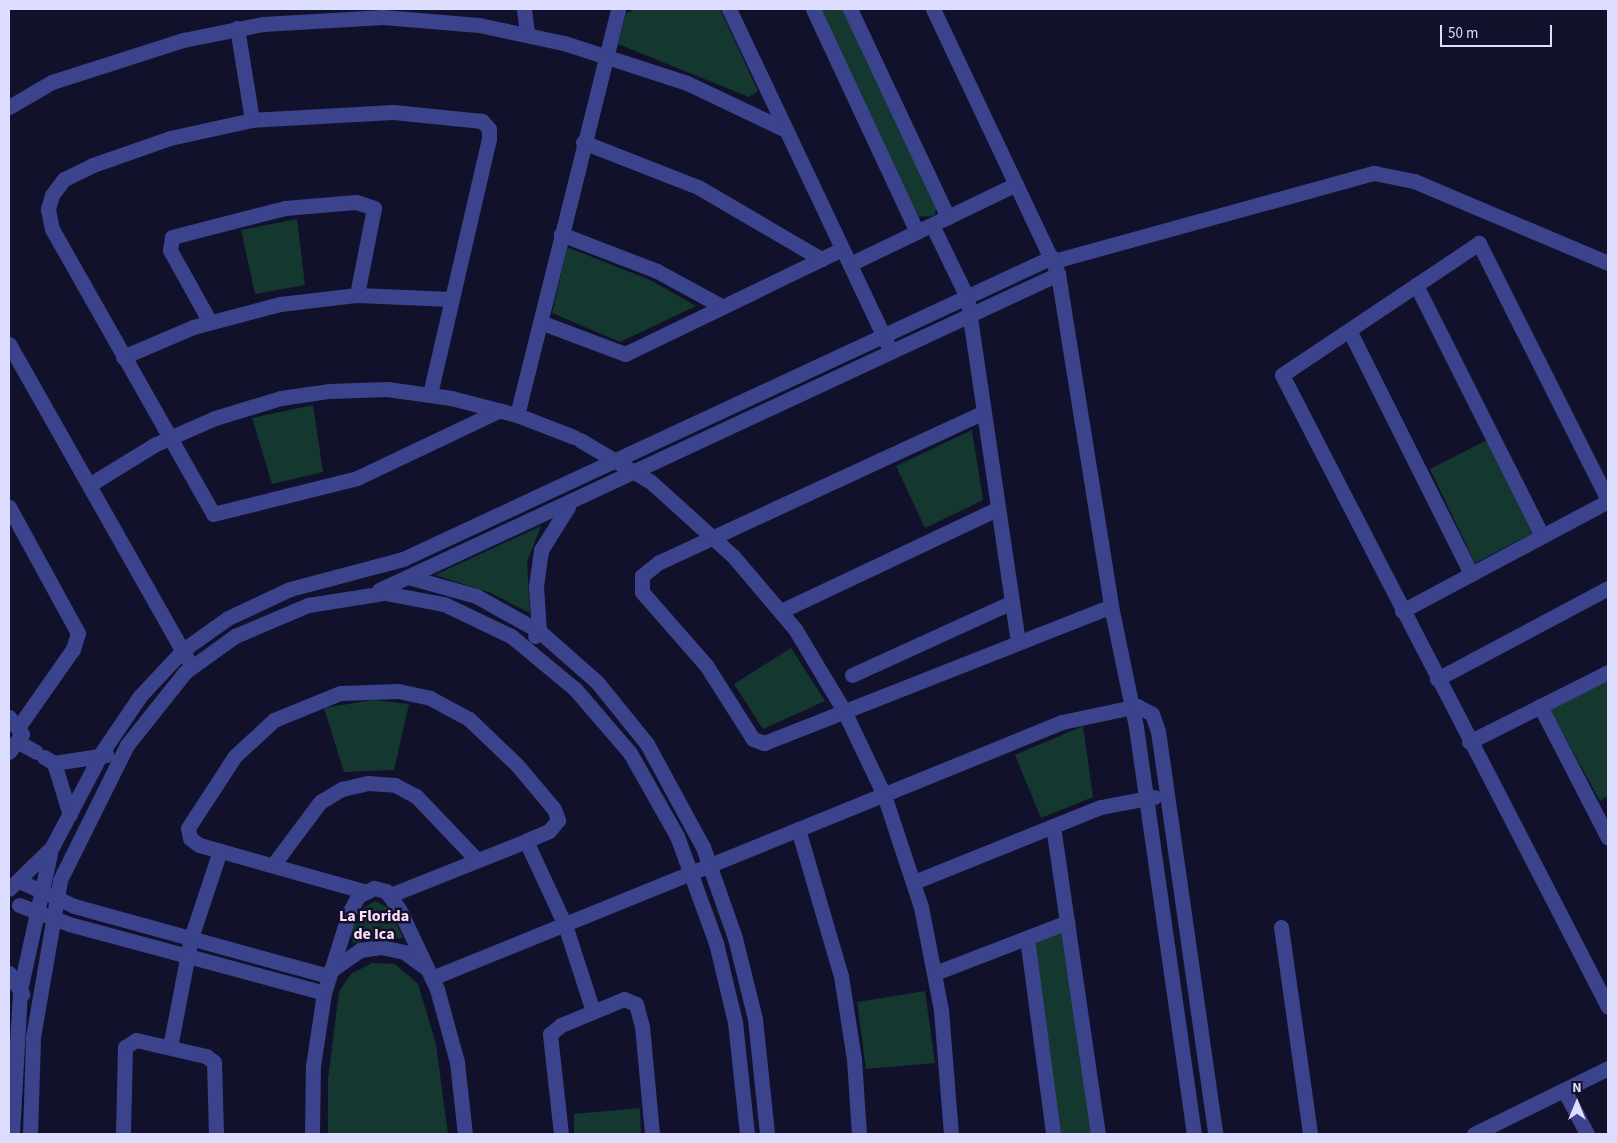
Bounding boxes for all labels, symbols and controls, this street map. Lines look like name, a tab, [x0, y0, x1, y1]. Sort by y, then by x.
scale bar	[1442, 15, 1554, 47]
text: 50 m	[1448, 23, 1478, 44]
district label: La Florida de Ica	[339, 906, 409, 944]
north arrow	[1552, 1078, 1602, 1128]
text: N	[1572, 1078, 1582, 1098]

